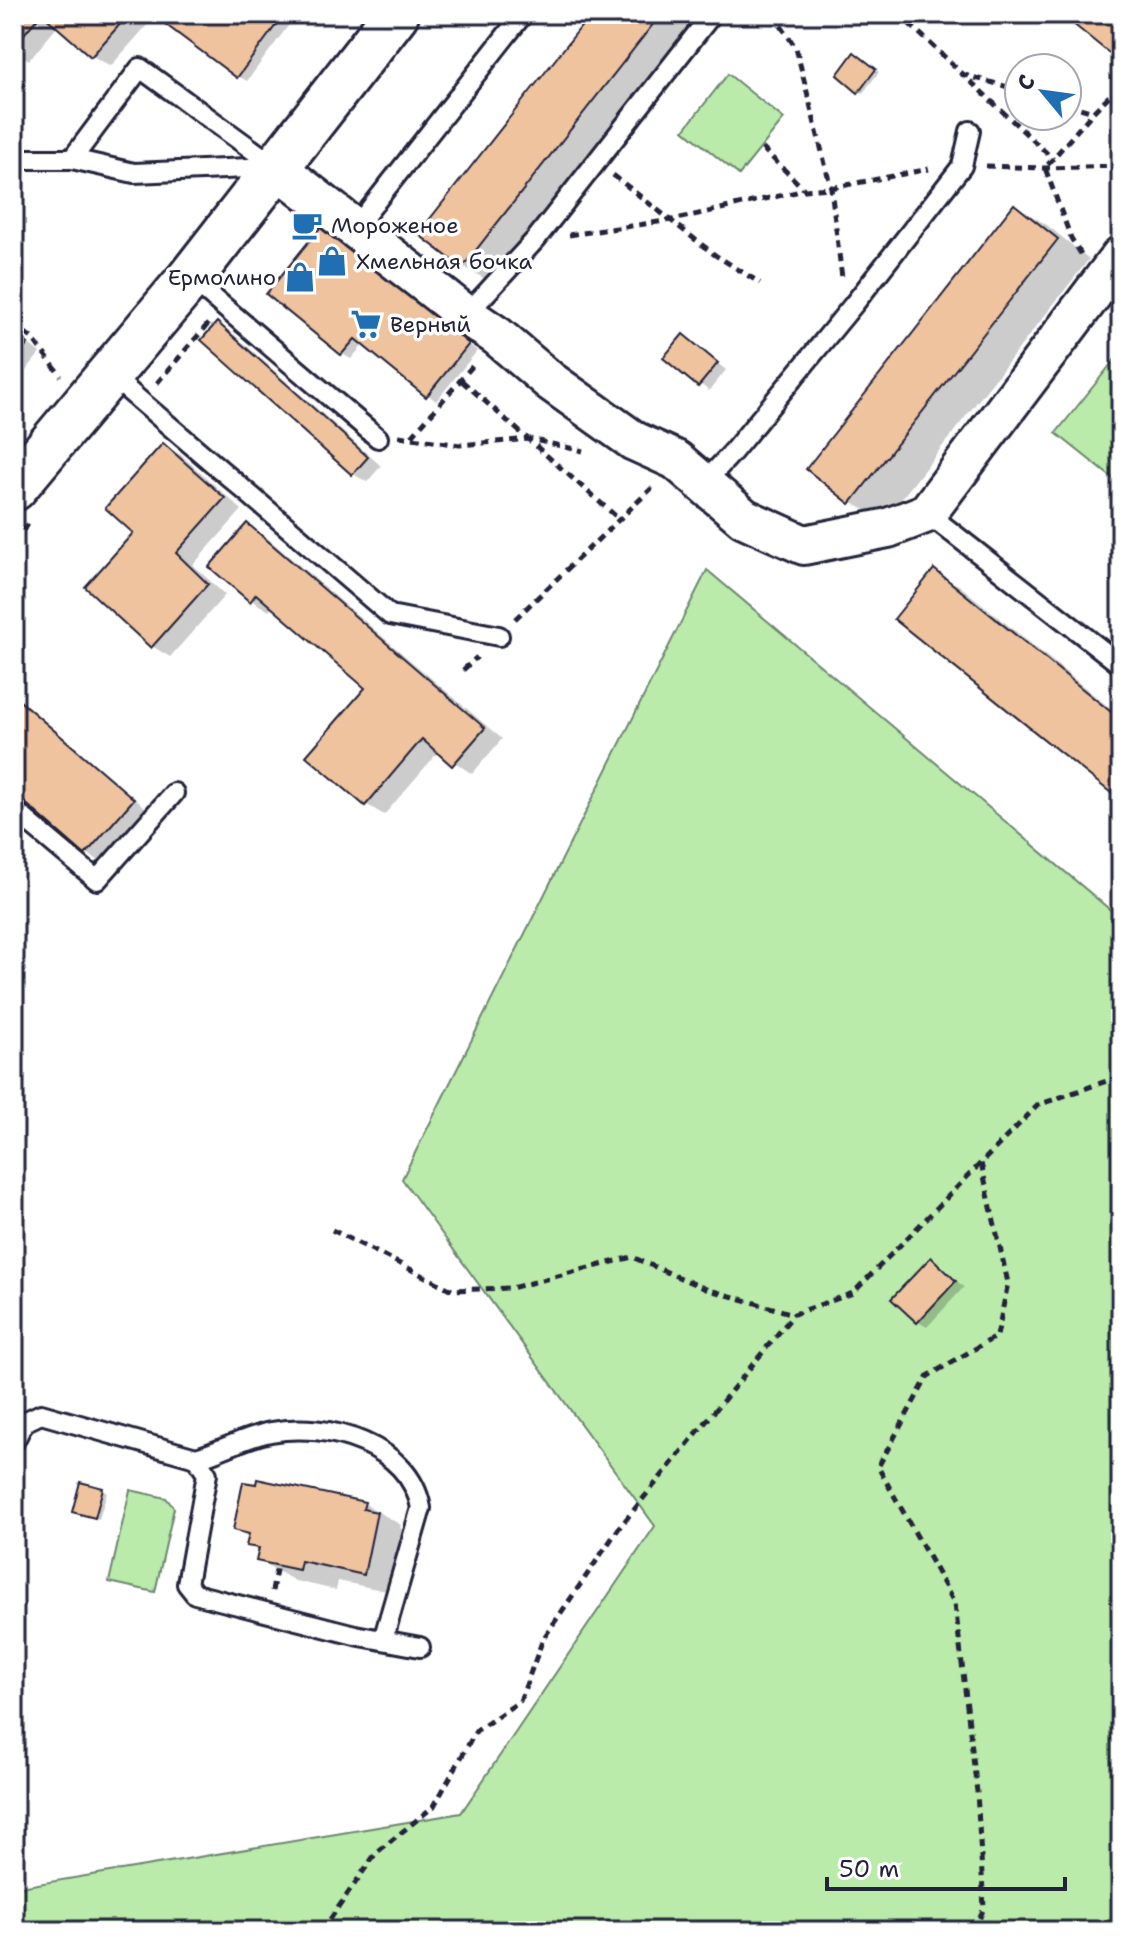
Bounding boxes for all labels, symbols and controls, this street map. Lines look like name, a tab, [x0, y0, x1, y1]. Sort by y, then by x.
north arrow	[1003, 52, 1083, 132]
text: С	[1010, 70, 1042, 95]
cafe icon: Мороженое	[290, 208, 324, 242]
place label: Мороженое	[331, 211, 459, 240]
shop icon: Хмельная бочка	[315, 244, 349, 278]
place label: Хмельная бочка	[356, 247, 533, 276]
shop icon: Ермолино	[283, 260, 317, 294]
place label: Ермолино	[168, 263, 276, 292]
supermarket icon: Верный	[349, 307, 383, 341]
place label: Верный	[390, 310, 471, 339]
scale bar	[827, 1841, 1065, 1891]
text: 50 m	[839, 1853, 899, 1885]

